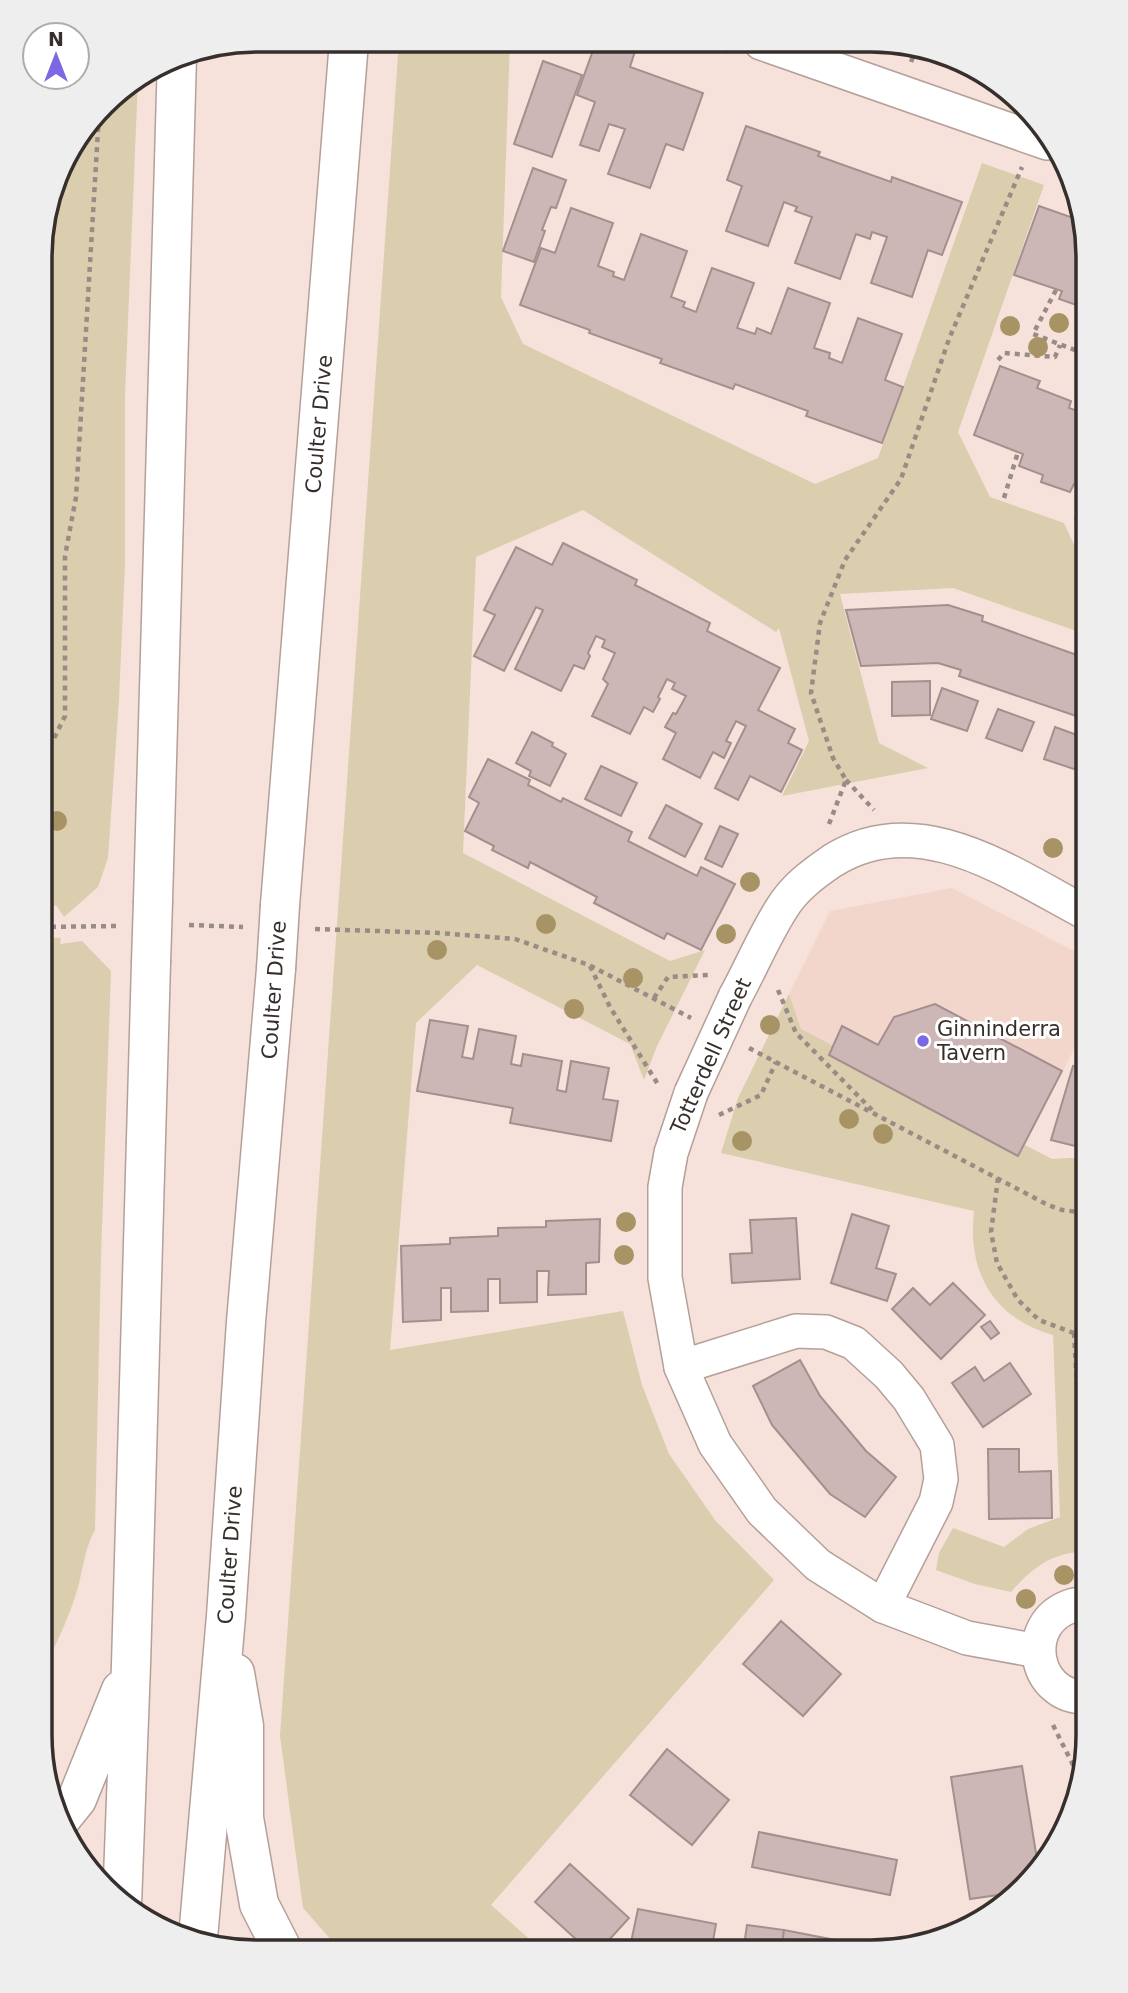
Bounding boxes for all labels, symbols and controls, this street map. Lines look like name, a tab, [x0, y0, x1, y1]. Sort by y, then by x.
north arrow	[21, 21, 91, 91]
text: N	[48, 28, 64, 50]
street label: Coulter Drive	[301, 354, 337, 494]
street label: Coulter Drive	[257, 920, 291, 1060]
street label: Totterdell Street	[665, 974, 756, 1139]
place label: Ginninderra Tavern	[936, 1017, 1061, 1065]
marker: Ginninderra Tavern	[915, 1033, 931, 1049]
street label: Coulter Drive	[213, 1485, 247, 1625]

